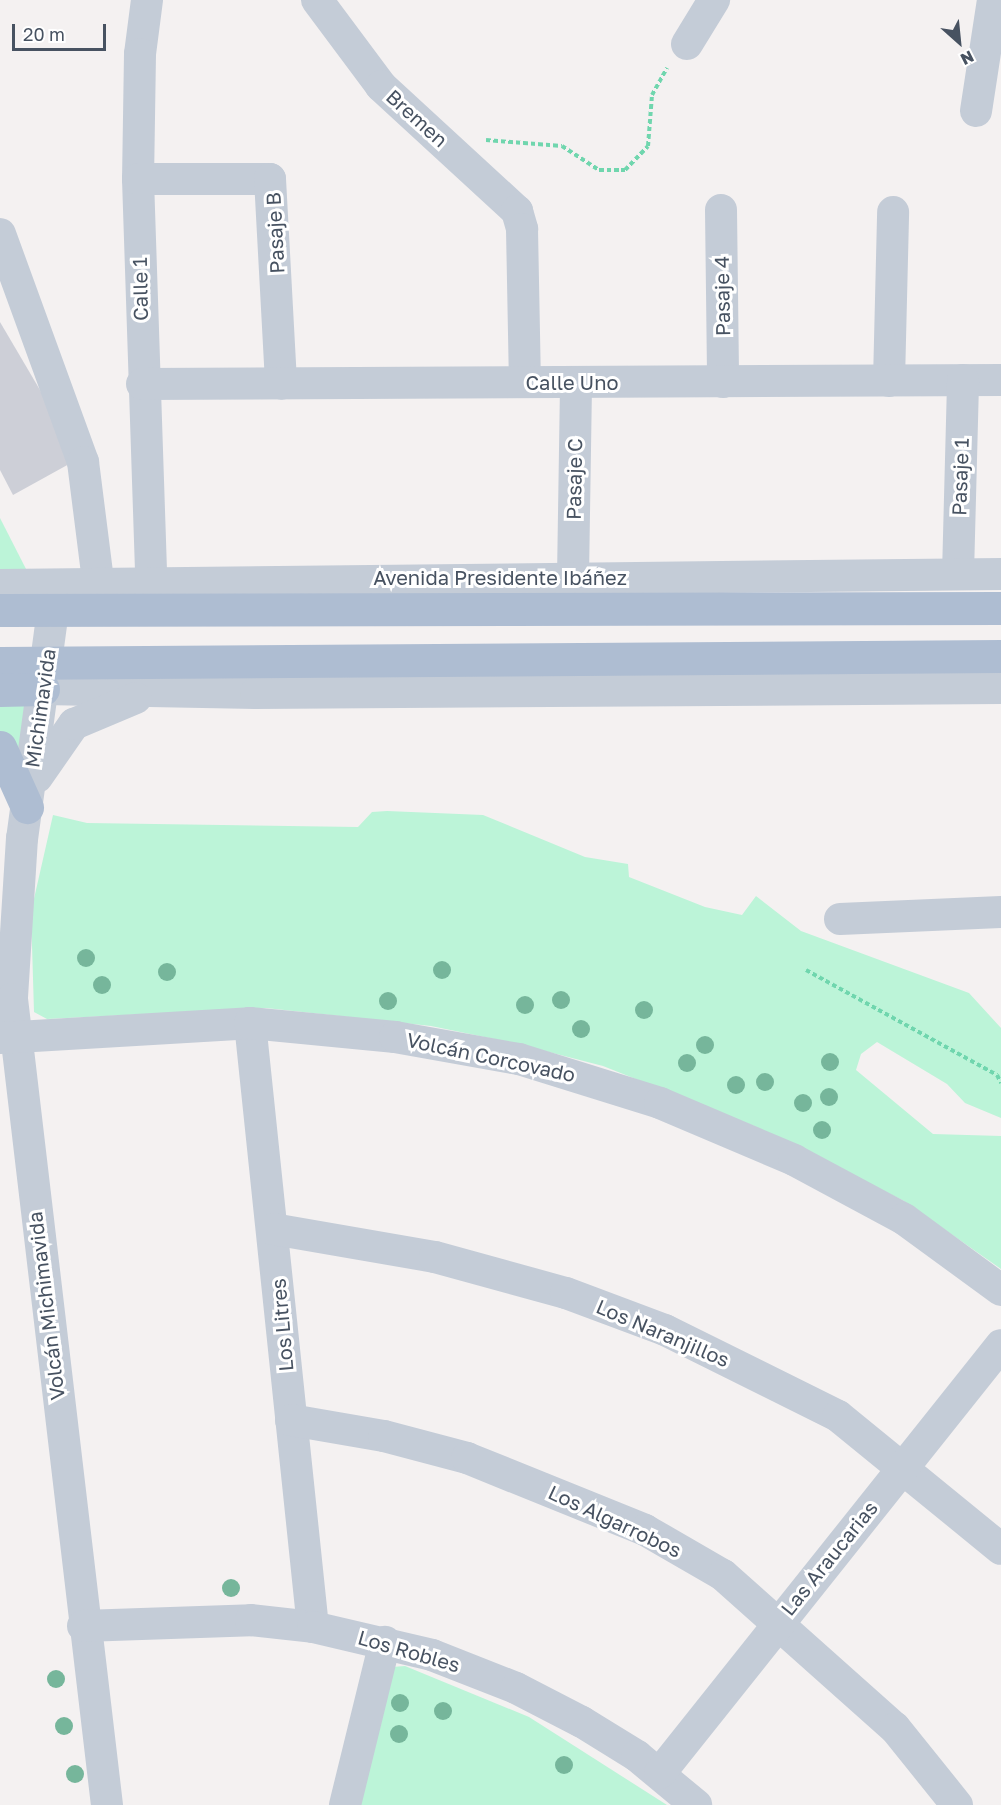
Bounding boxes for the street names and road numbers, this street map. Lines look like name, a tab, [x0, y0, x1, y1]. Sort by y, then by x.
street label: Bremen	[381, 84, 453, 152]
street label: Pasaje B	[261, 192, 289, 274]
street label: Pasaje 4	[709, 256, 735, 336]
street label: Calle 1	[127, 257, 153, 321]
street label: Calle Uno	[526, 370, 618, 394]
street label: Pasaje C	[561, 438, 587, 520]
street label: Pasaje 1	[947, 438, 973, 516]
street label: Avenida Presidente Ibáñez	[373, 565, 627, 589]
street label: Michimavida	[20, 647, 60, 769]
street label: Volcán Corcovado	[404, 1027, 578, 1087]
street label: Volcán Michimavida	[23, 1210, 69, 1402]
street label: Los Litres	[266, 1277, 298, 1373]
street label: Los Naranjillos	[593, 1294, 733, 1372]
street label: Los Algarrobos	[545, 1480, 685, 1562]
street label: Las Araucarias	[776, 1496, 882, 1620]
street label: Los Robles	[355, 1625, 463, 1677]

